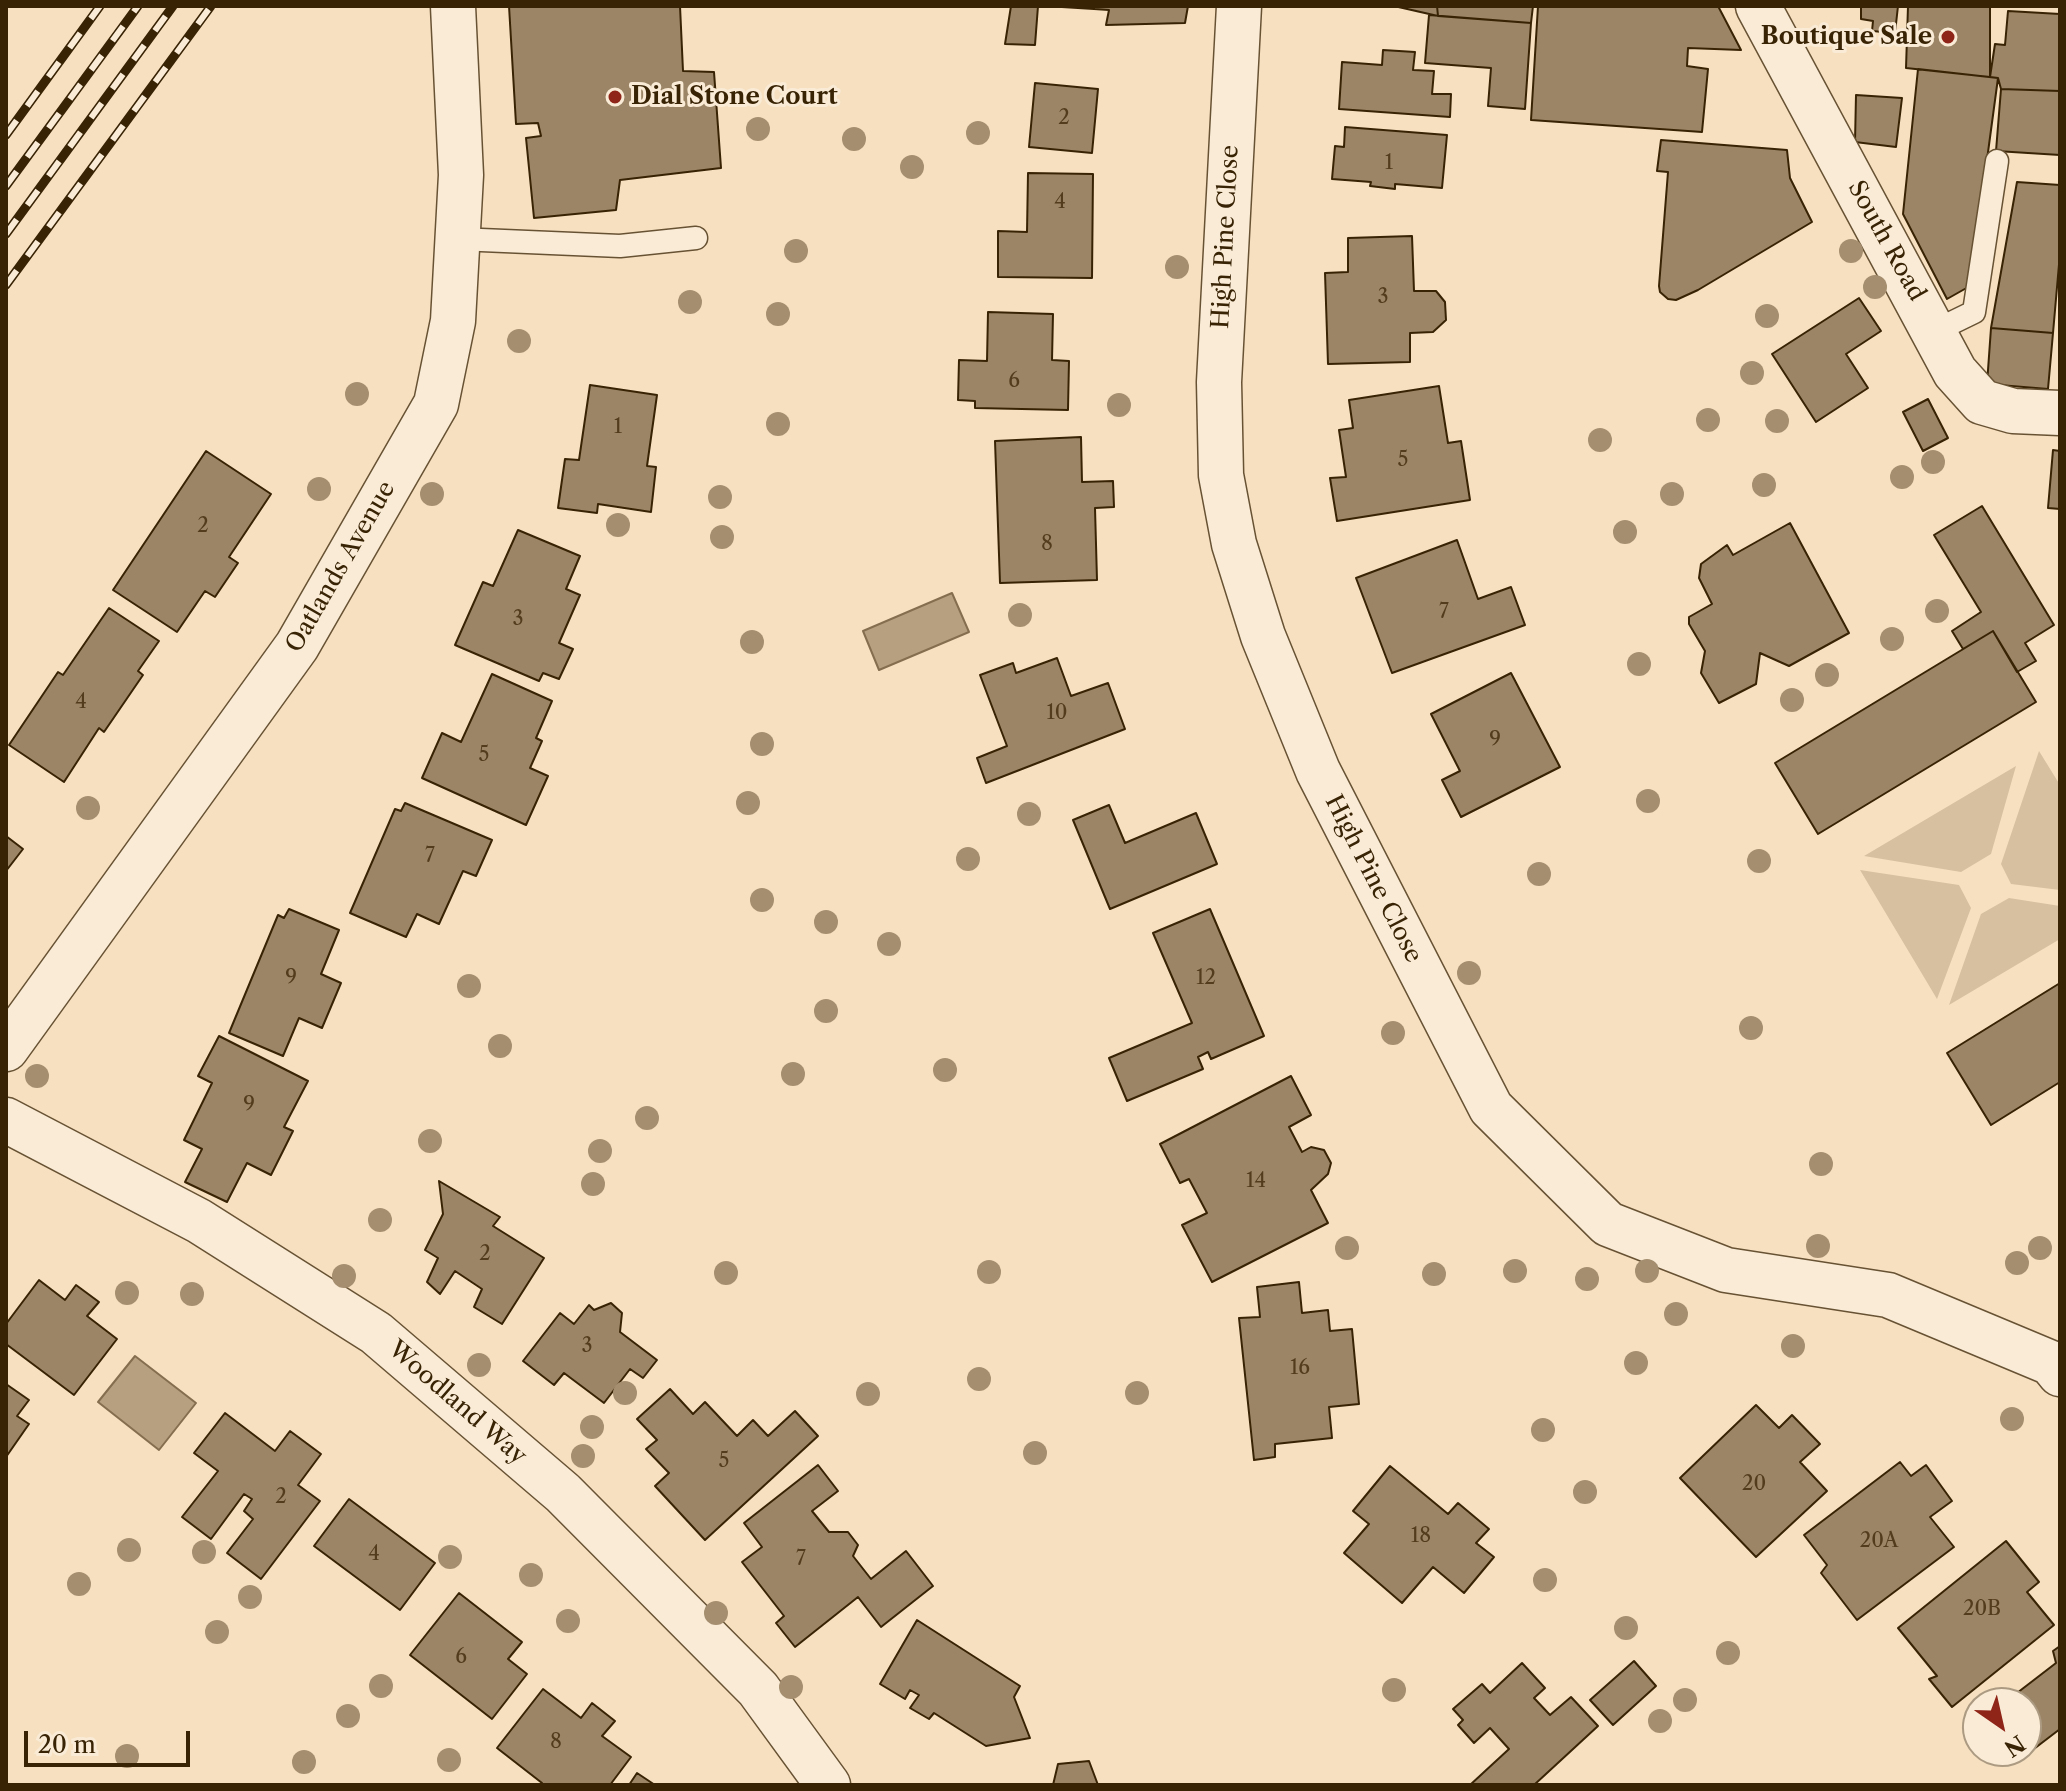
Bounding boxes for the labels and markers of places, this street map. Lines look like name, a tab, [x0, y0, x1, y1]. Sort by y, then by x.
place label: Boutique Sale	[1761, 23, 1932, 51]
marker: Boutique Sale	[1939, 28, 1957, 46]
place label: Dial Stone Court	[631, 83, 838, 111]
marker: Dial Stone Court	[606, 88, 624, 106]

